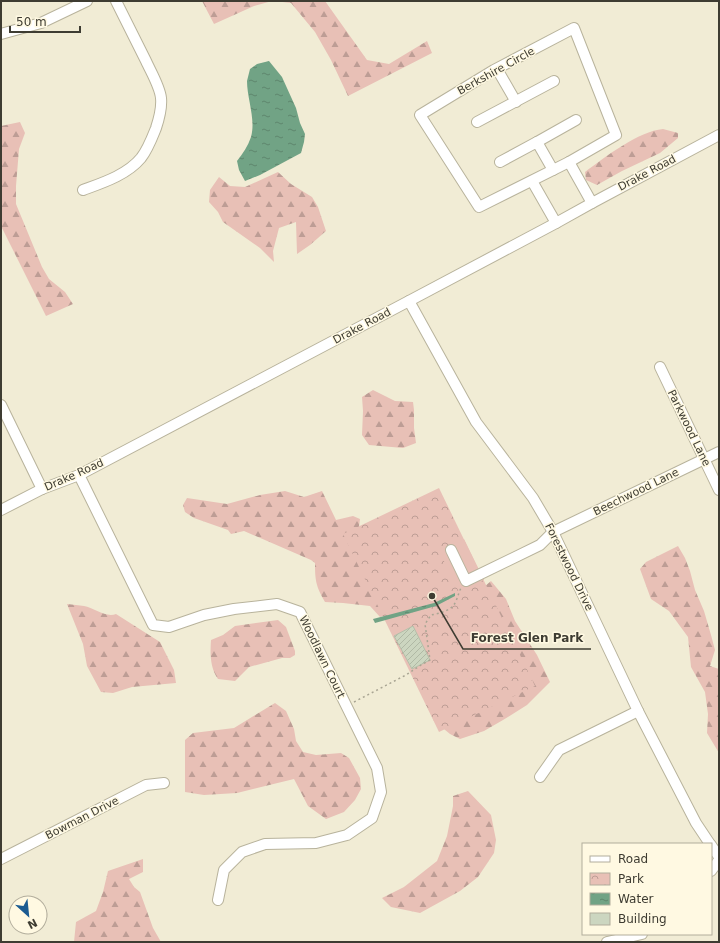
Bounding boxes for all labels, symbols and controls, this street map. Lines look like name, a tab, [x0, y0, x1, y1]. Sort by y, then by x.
scale bar	[10, 8, 80, 34]
text: 50 m	[16, 15, 47, 29]
street label: Berkshire Circle	[455, 44, 537, 98]
street label: Drake Road	[616, 152, 678, 194]
street label: Drake Road	[331, 305, 393, 347]
street label: Parkwood Lane	[665, 388, 713, 468]
street label: Drake Road	[42, 456, 106, 494]
street label: Beechwood Lane	[591, 466, 681, 518]
street label: Forestwood Drive	[542, 521, 596, 613]
street label: Woodlawn Court	[296, 614, 348, 701]
callout: Forest Glen Park	[463, 625, 591, 649]
text: Forest Glen Park	[471, 631, 584, 645]
street label: Bowman Drive	[43, 794, 121, 842]
legend	[582, 843, 712, 935]
text: Road	[618, 852, 648, 866]
text: Park	[618, 872, 644, 886]
text: Water	[618, 892, 654, 906]
north arrow	[8, 895, 48, 935]
text: Building	[618, 912, 667, 926]
text: N	[25, 916, 39, 931]

